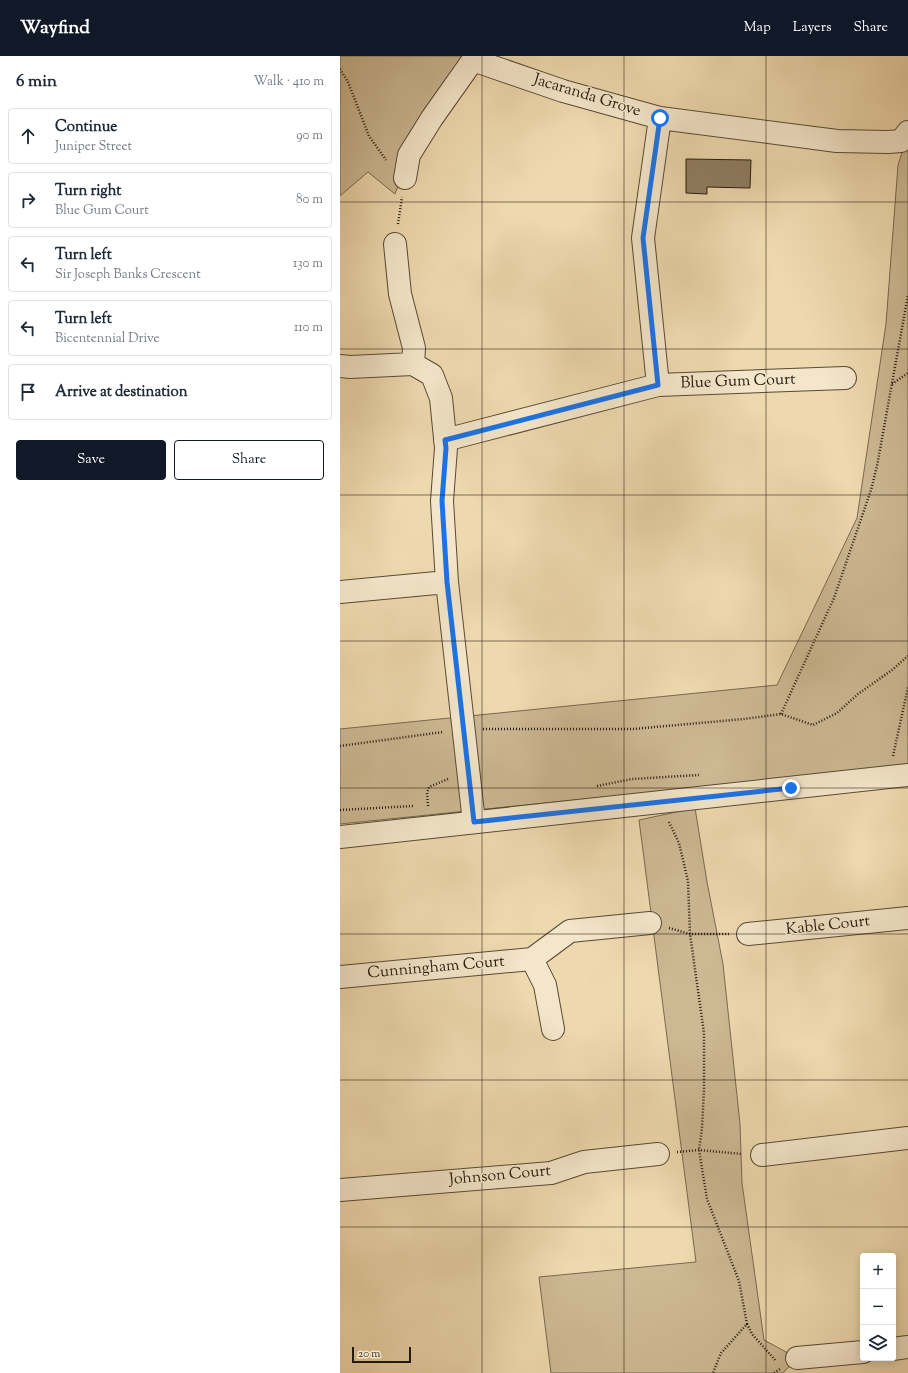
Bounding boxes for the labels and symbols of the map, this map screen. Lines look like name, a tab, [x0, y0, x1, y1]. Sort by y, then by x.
street label: Jacaranda Grove	[529, 68, 644, 123]
route start	[651, 109, 669, 127]
street label: Blue Gum Court	[680, 368, 797, 396]
route end	[782, 779, 800, 797]
street label: Kable Court	[785, 910, 872, 942]
street label: Cunningham Court	[366, 950, 506, 985]
street label: Johnson Court	[447, 1160, 552, 1192]
scale bar	[352, 1345, 411, 1364]

